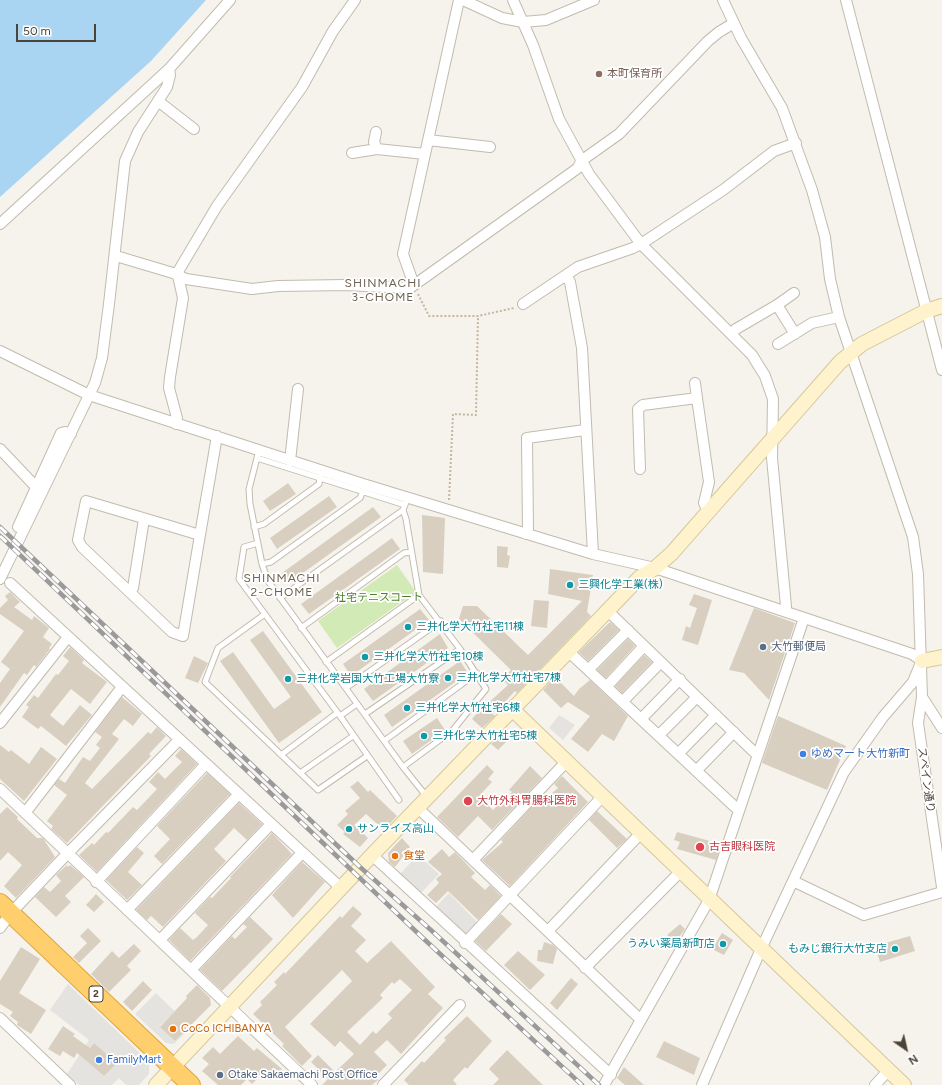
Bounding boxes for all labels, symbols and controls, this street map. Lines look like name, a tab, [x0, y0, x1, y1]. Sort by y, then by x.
scale bar	[18, 16, 98, 42]
text: 50 m	[23, 24, 51, 38]
place label: 本町保育所	[607, 67, 662, 81]
marker: 本町保育所	[594, 69, 604, 79]
district label: SHINMACHI 3-CHOME	[345, 276, 421, 304]
district label: SHINMACHI 2-CHOME	[244, 571, 320, 599]
place label: 三興化学工業(株)	[578, 578, 663, 592]
marker: 三興化学工業(株)	[565, 580, 575, 590]
park label: 社宅テニスコート	[335, 591, 423, 605]
place label: 三井化学大竹社宅11棟	[416, 620, 524, 634]
marker: 三井化学大竹社宅11棟	[403, 622, 413, 632]
place label: 大竹郵便局	[771, 640, 826, 654]
marker: 大竹郵便局	[758, 642, 768, 652]
place label: 三井化学大竹社宅10棟	[373, 650, 484, 664]
marker: 三井化学大竹社宅10棟	[360, 652, 370, 662]
place label: 三井化学大竹社宅7棟	[456, 671, 561, 685]
place label: 三井化学岩国大竹工場大竹寮	[296, 672, 439, 686]
marker: 三井化学大竹社宅7棟	[443, 673, 453, 683]
marker: 三井化学岩国大竹工場大竹寮	[283, 674, 293, 684]
place label: 三井化学大竹社宅6棟	[415, 701, 520, 715]
marker: 三井化学大竹社宅6棟	[402, 703, 412, 713]
place label: 三井化学大竹社宅5棟	[432, 729, 537, 743]
marker: 三井化学大竹社宅5棟	[419, 731, 429, 741]
street label: スペイン通り	[915, 746, 937, 814]
place label: ゆめマート大竹新町	[811, 747, 910, 761]
marker: ゆめマート大竹新町	[798, 749, 808, 759]
place label: 大竹外科胃腸科医院	[477, 794, 576, 808]
marker: 大竹外科胃腸科医院	[462, 795, 474, 807]
place label: サンライズ高山	[357, 822, 434, 836]
marker: サンライズ高山	[344, 824, 354, 834]
place label: 古吉眼科医院	[709, 840, 775, 854]
marker: 古吉眼科医院	[694, 841, 706, 853]
place label: 食堂	[403, 849, 425, 863]
marker: 食堂	[390, 851, 400, 861]
place label: うみい薬局新町店	[627, 937, 715, 951]
marker: うみい薬局新町店	[718, 939, 728, 949]
place label: もみじ銀行大竹支店	[788, 942, 887, 956]
marker: もみじ銀行大竹支店	[890, 944, 900, 954]
road number: 2	[89, 986, 103, 1002]
place label: CoCo ICHIBANYA	[181, 1022, 271, 1036]
marker: CoCo ICHIBANYA	[168, 1024, 178, 1034]
north arrow	[886, 1029, 926, 1069]
text: N	[906, 1052, 920, 1067]
place label: FamilyMart	[107, 1053, 161, 1067]
marker: FamilyMart	[94, 1055, 104, 1065]
place label: Otake Sakaemachi Post Office	[228, 1068, 378, 1082]
marker: Otake Sakaemachi Post Office	[215, 1070, 225, 1080]

